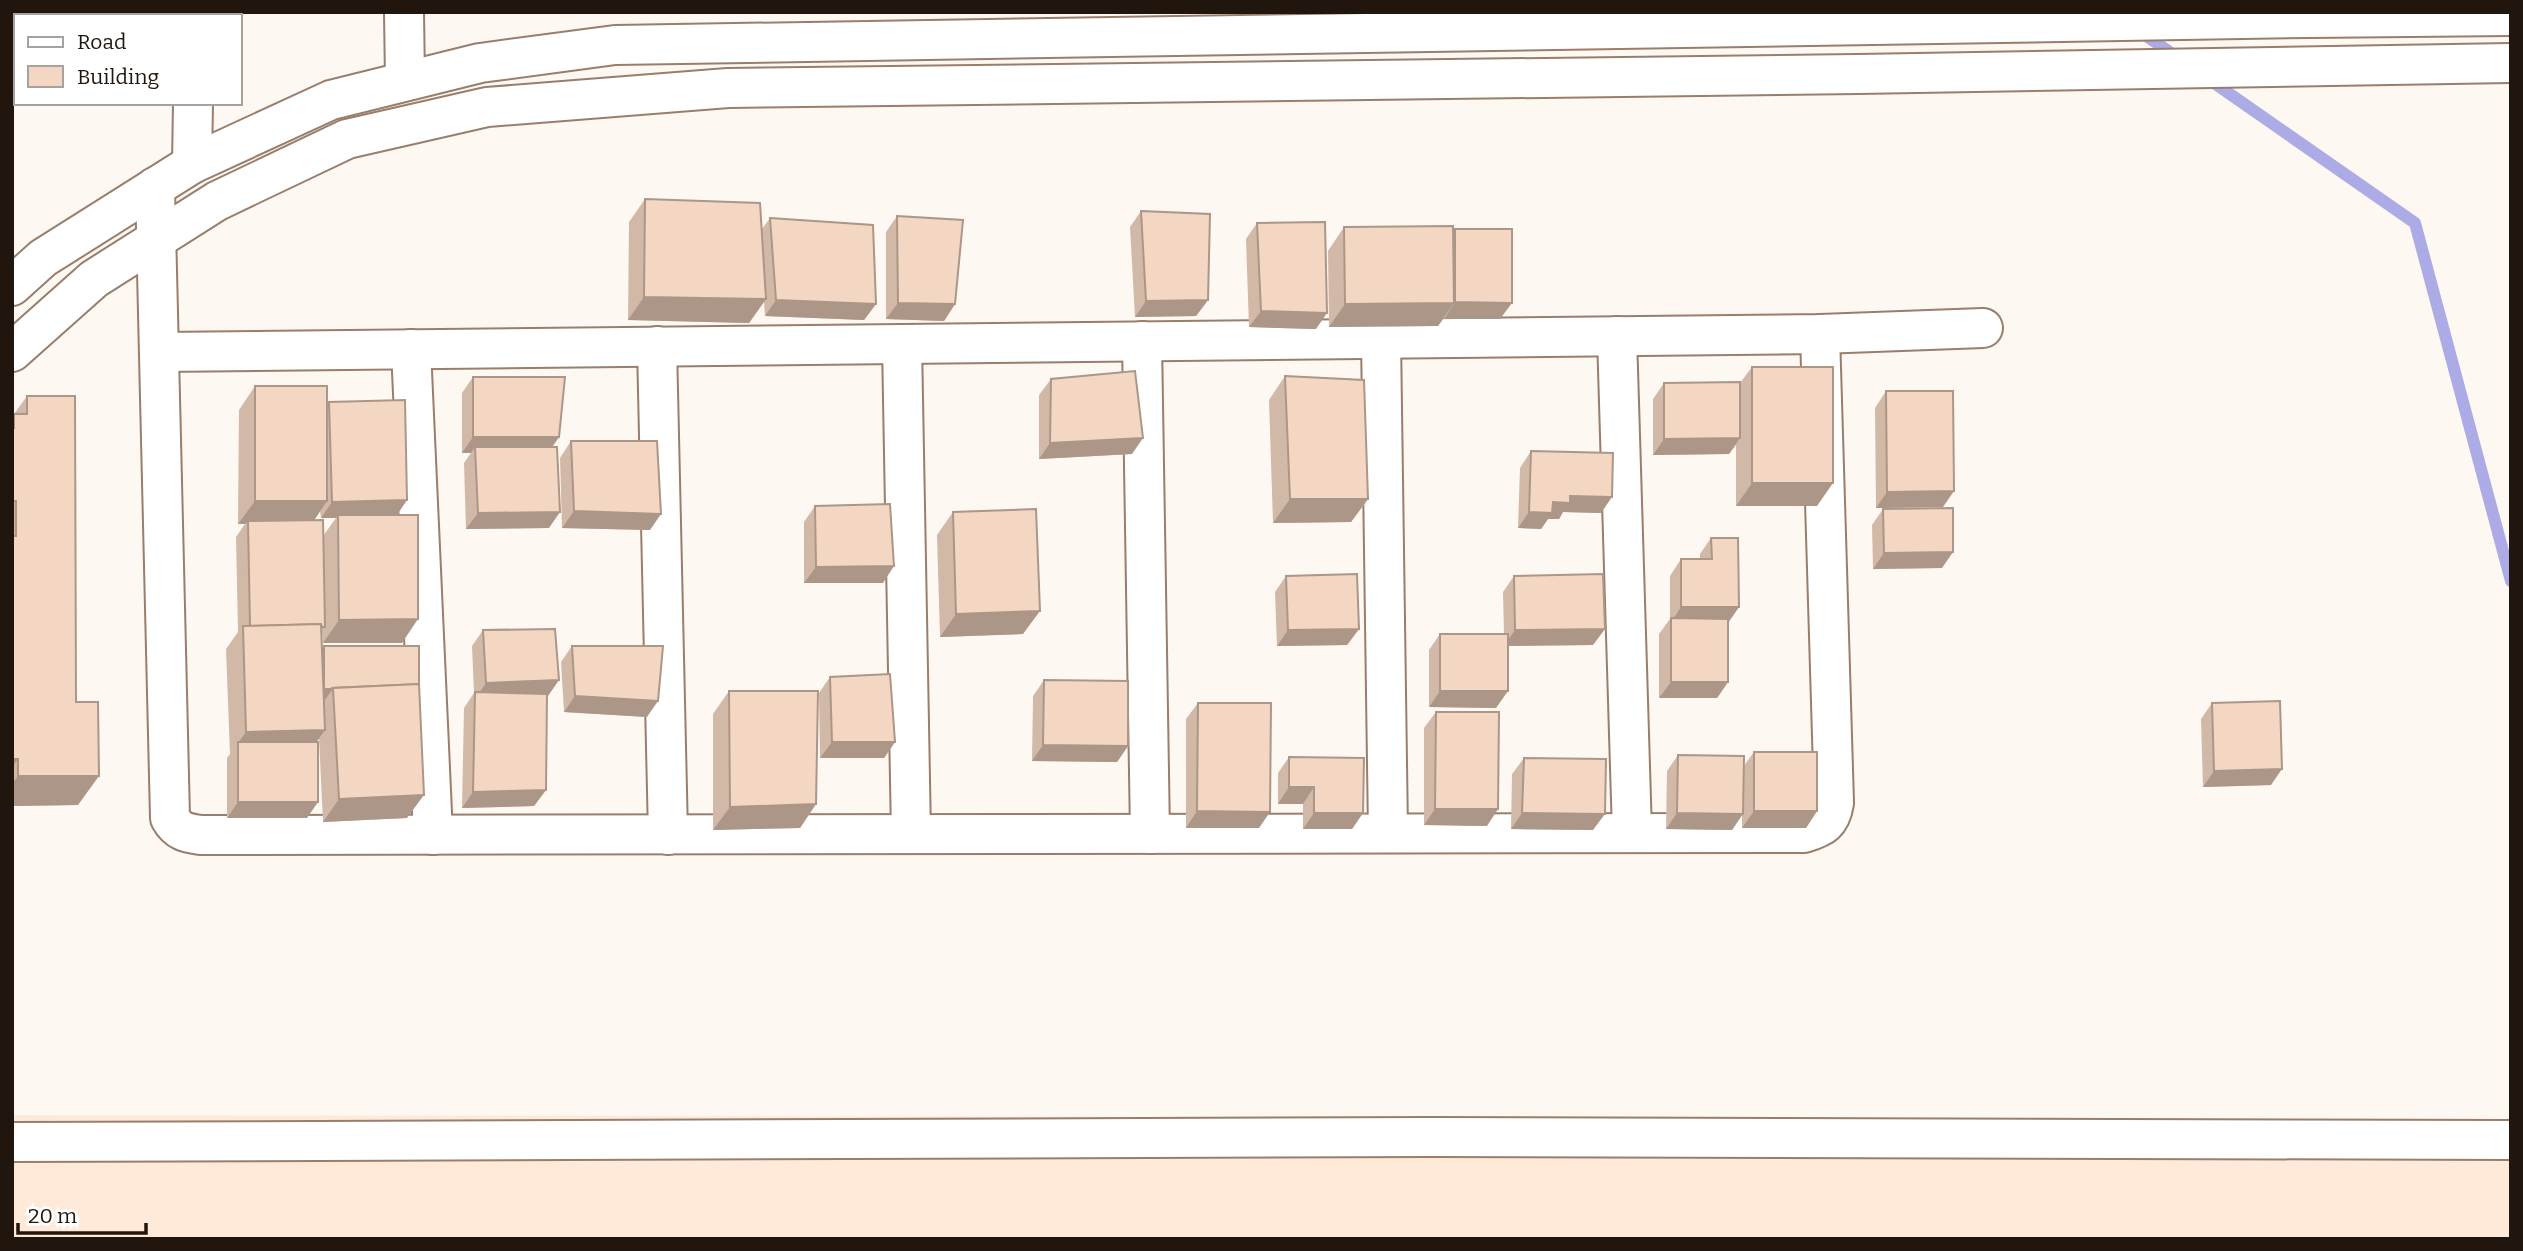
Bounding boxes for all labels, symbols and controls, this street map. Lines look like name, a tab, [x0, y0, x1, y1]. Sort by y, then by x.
legend	[14, 14, 242, 105]
text: Road	[77, 29, 126, 55]
text: Building	[77, 64, 160, 90]
scale bar	[18, 1192, 145, 1236]
text: 20 m	[28, 1203, 77, 1229]

